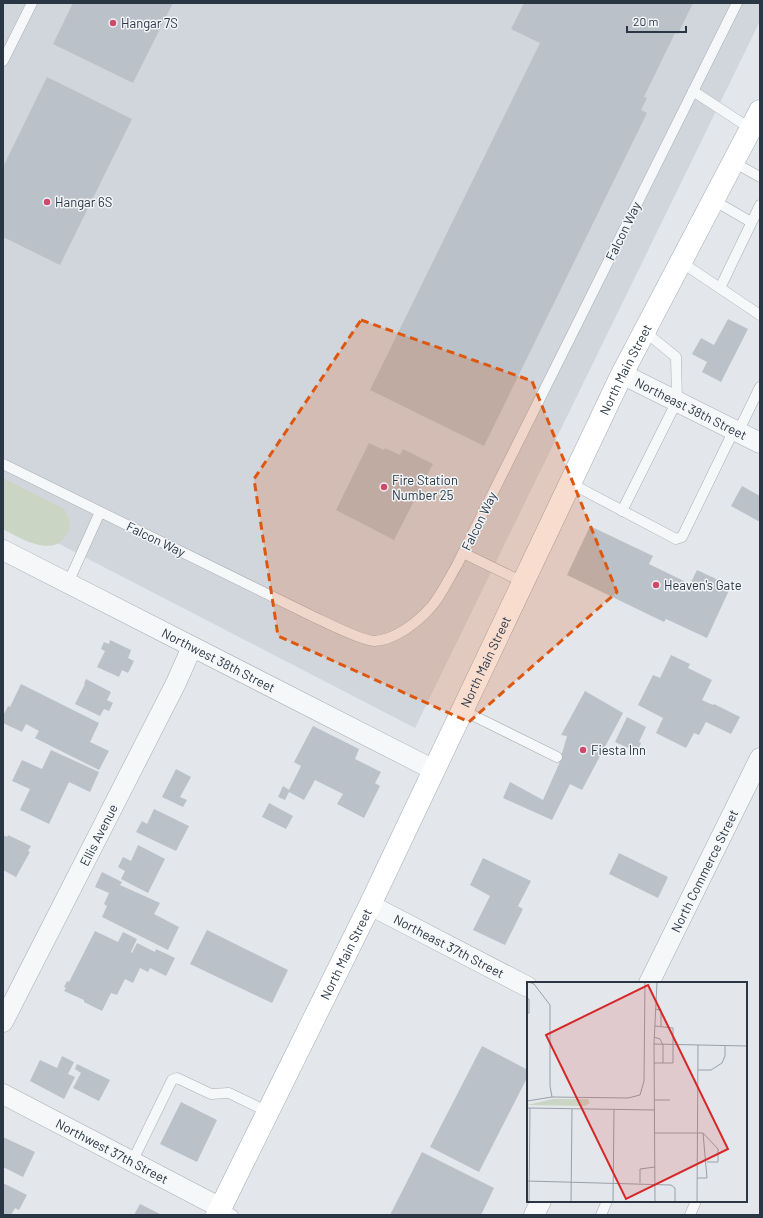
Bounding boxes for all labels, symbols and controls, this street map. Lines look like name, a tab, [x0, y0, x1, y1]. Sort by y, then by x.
scale bar	[627, 8, 686, 34]
text: 20 m	[633, 14, 659, 28]
place label: Hangar 7S	[121, 15, 178, 31]
marker: Hangar 7S	[108, 18, 118, 28]
place label: Hangar 6S	[55, 194, 112, 210]
marker: Hangar 6S	[42, 197, 52, 207]
street label: Falcon Way	[602, 199, 644, 263]
street label: North Main Street	[596, 321, 655, 417]
street label: Northeast 38th Street	[632, 374, 749, 443]
place label: Fire Station Number 25	[392, 472, 458, 503]
marker: Fire Station Number 25	[379, 482, 389, 492]
street label: Falcon Way	[458, 489, 500, 553]
street label: Falcon Way	[124, 518, 188, 560]
place label: Heaven's Gate	[664, 577, 742, 593]
marker: Heaven's Gate	[651, 580, 661, 590]
street label: North Main Street	[457, 613, 514, 710]
street label: Northwest 38th Street	[159, 624, 278, 696]
place label: Fiesta Inn	[591, 742, 646, 758]
marker: Fiesta Inn	[578, 745, 588, 755]
street label: Ellis Avenue	[76, 801, 121, 869]
street label: North Commerce Street	[667, 807, 741, 935]
street label: North Main Street	[317, 906, 375, 1002]
street label: Northeast 37th Street	[391, 911, 507, 981]
inset map	[527, 982, 747, 1202]
street label: Northwest 37th Street	[53, 1115, 171, 1187]

